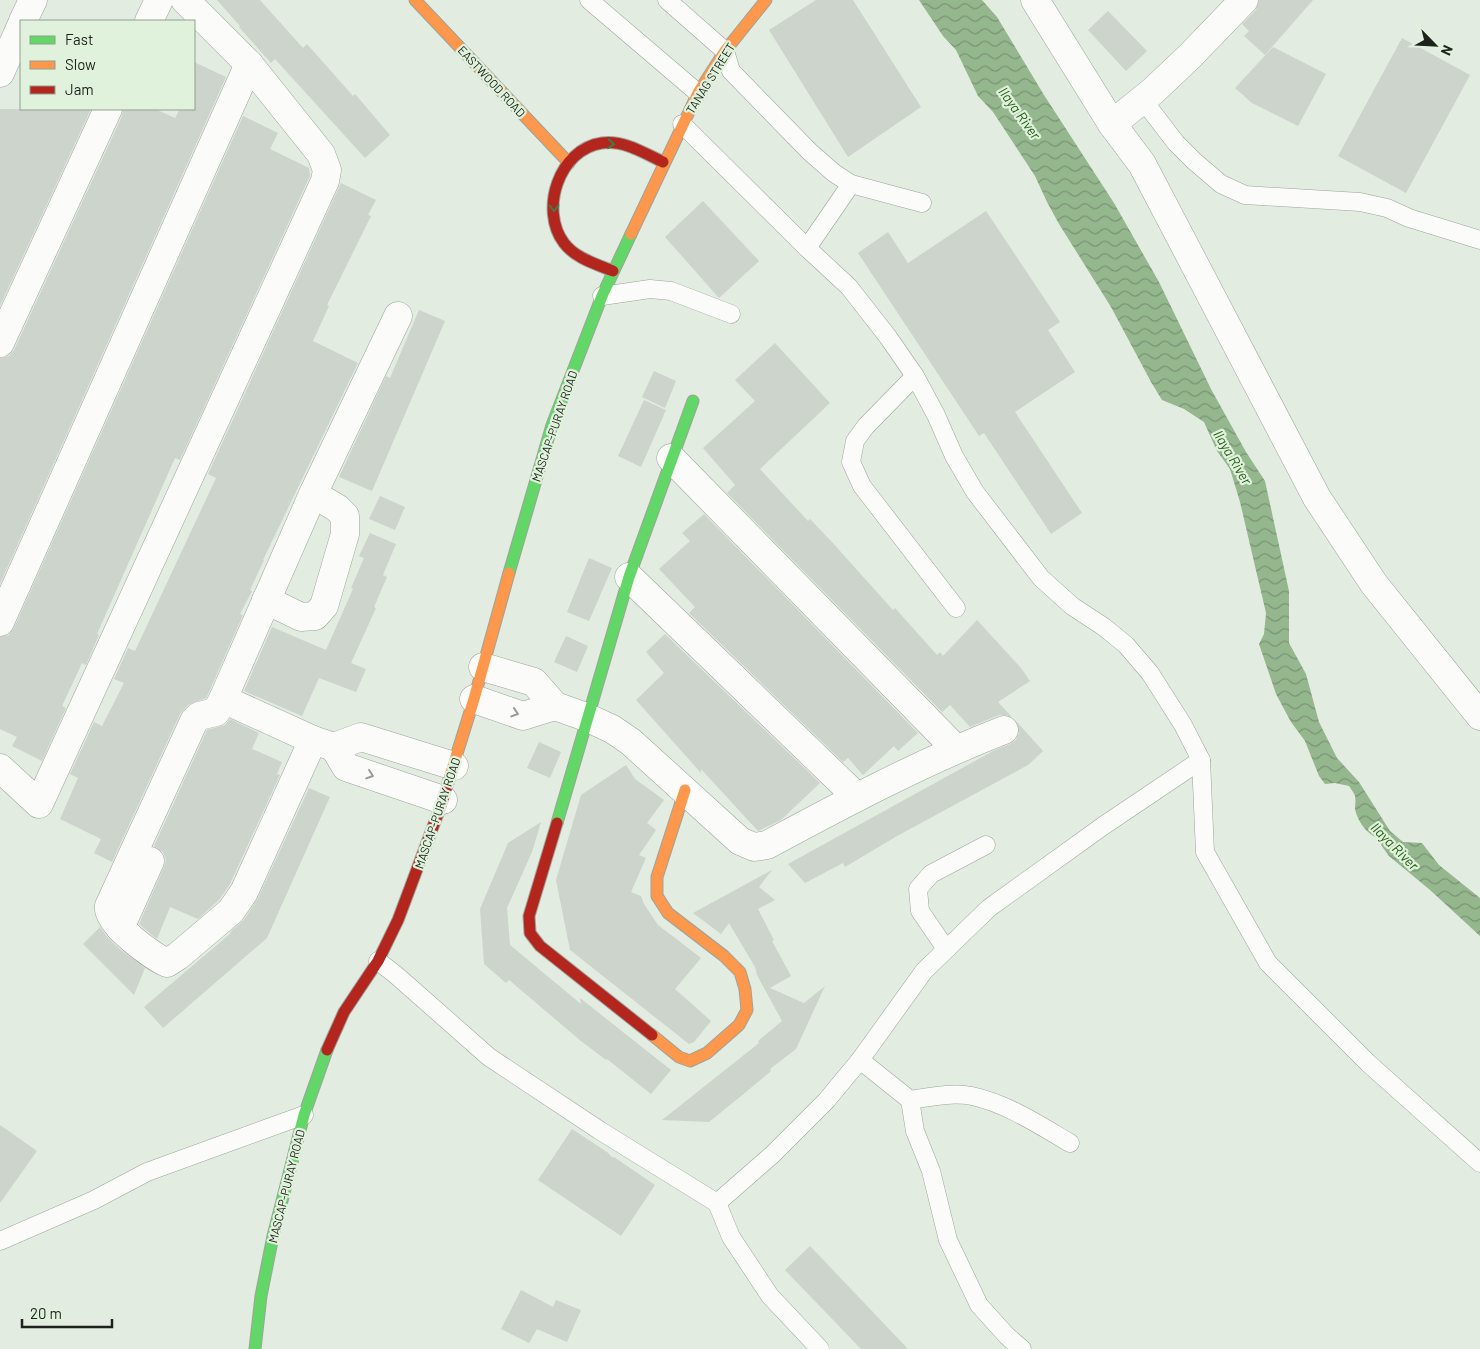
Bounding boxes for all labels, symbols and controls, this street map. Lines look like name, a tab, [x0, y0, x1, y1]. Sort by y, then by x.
legend	[20, 20, 195, 110]
north arrow	[1410, 20, 1460, 70]
text: Fast	[65, 30, 93, 48]
street label: TANAG STREET	[683, 40, 737, 116]
street label: EASTWOOD ROAD	[455, 43, 529, 119]
text: N	[1438, 43, 1457, 58]
text: Slow	[65, 55, 96, 73]
text: Jam	[65, 80, 94, 98]
water label: Ilaya River	[995, 84, 1045, 143]
one-way arrow	[607, 138, 615, 149]
one-way arrow	[548, 204, 559, 212]
street label: MASCAP-PURAY ROAD	[528, 369, 580, 483]
water label: Ilaya River	[1210, 427, 1256, 488]
one-way arrow	[510, 707, 518, 717]
street label: MASCAP-PURAY ROAD	[411, 756, 463, 870]
one-way arrow	[365, 769, 373, 779]
water label: Ilaya River	[1368, 819, 1423, 874]
street label: MASCAP-PURAY ROAD	[265, 1128, 307, 1244]
scale bar	[22, 1296, 112, 1328]
text: 20 m	[30, 1304, 62, 1322]

